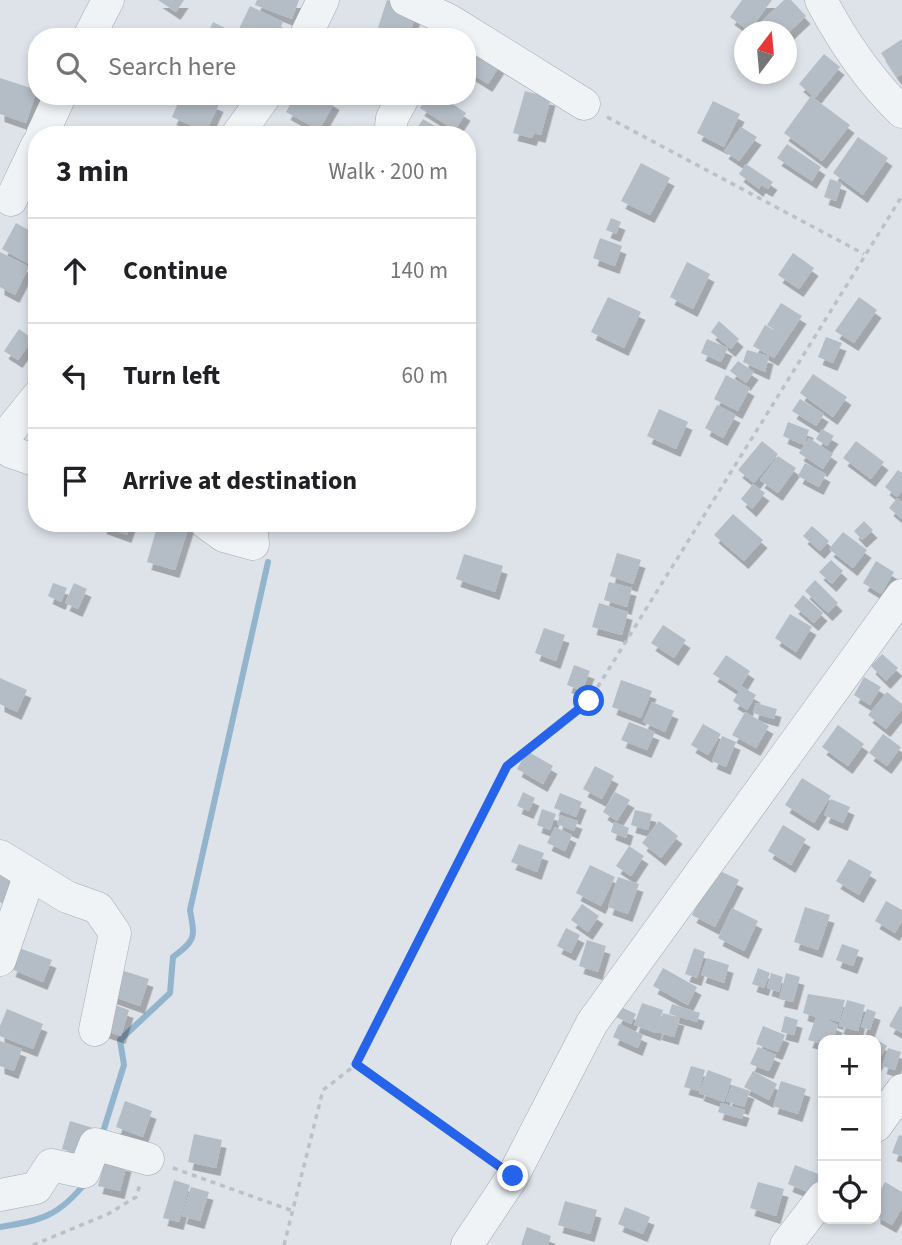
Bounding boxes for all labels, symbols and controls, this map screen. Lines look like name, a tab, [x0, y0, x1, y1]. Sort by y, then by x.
north arrow	[734, 21, 797, 84]
search box	[28, 28, 476, 105]
icon: search	[52, 48, 90, 86]
text: Search here	[108, 48, 236, 85]
text: 3 min	[56, 150, 129, 193]
text: Walk · 200 m	[329, 155, 448, 188]
icon: ahead	[56, 252, 94, 290]
text: Continue	[123, 252, 228, 289]
text: 140 m	[390, 254, 448, 287]
icon: left	[56, 357, 94, 395]
text: Turn left	[123, 357, 220, 394]
text: 60 m	[401, 359, 448, 392]
icon: arrive	[56, 462, 94, 500]
text: Arrive at destination	[123, 462, 357, 499]
route start	[573, 685, 604, 716]
map controls	[818, 1035, 881, 1224]
button: +	[818, 1035, 881, 1098]
button: −	[818, 1098, 881, 1161]
route end	[497, 1160, 528, 1191]
button: locate	[818, 1161, 881, 1224]

